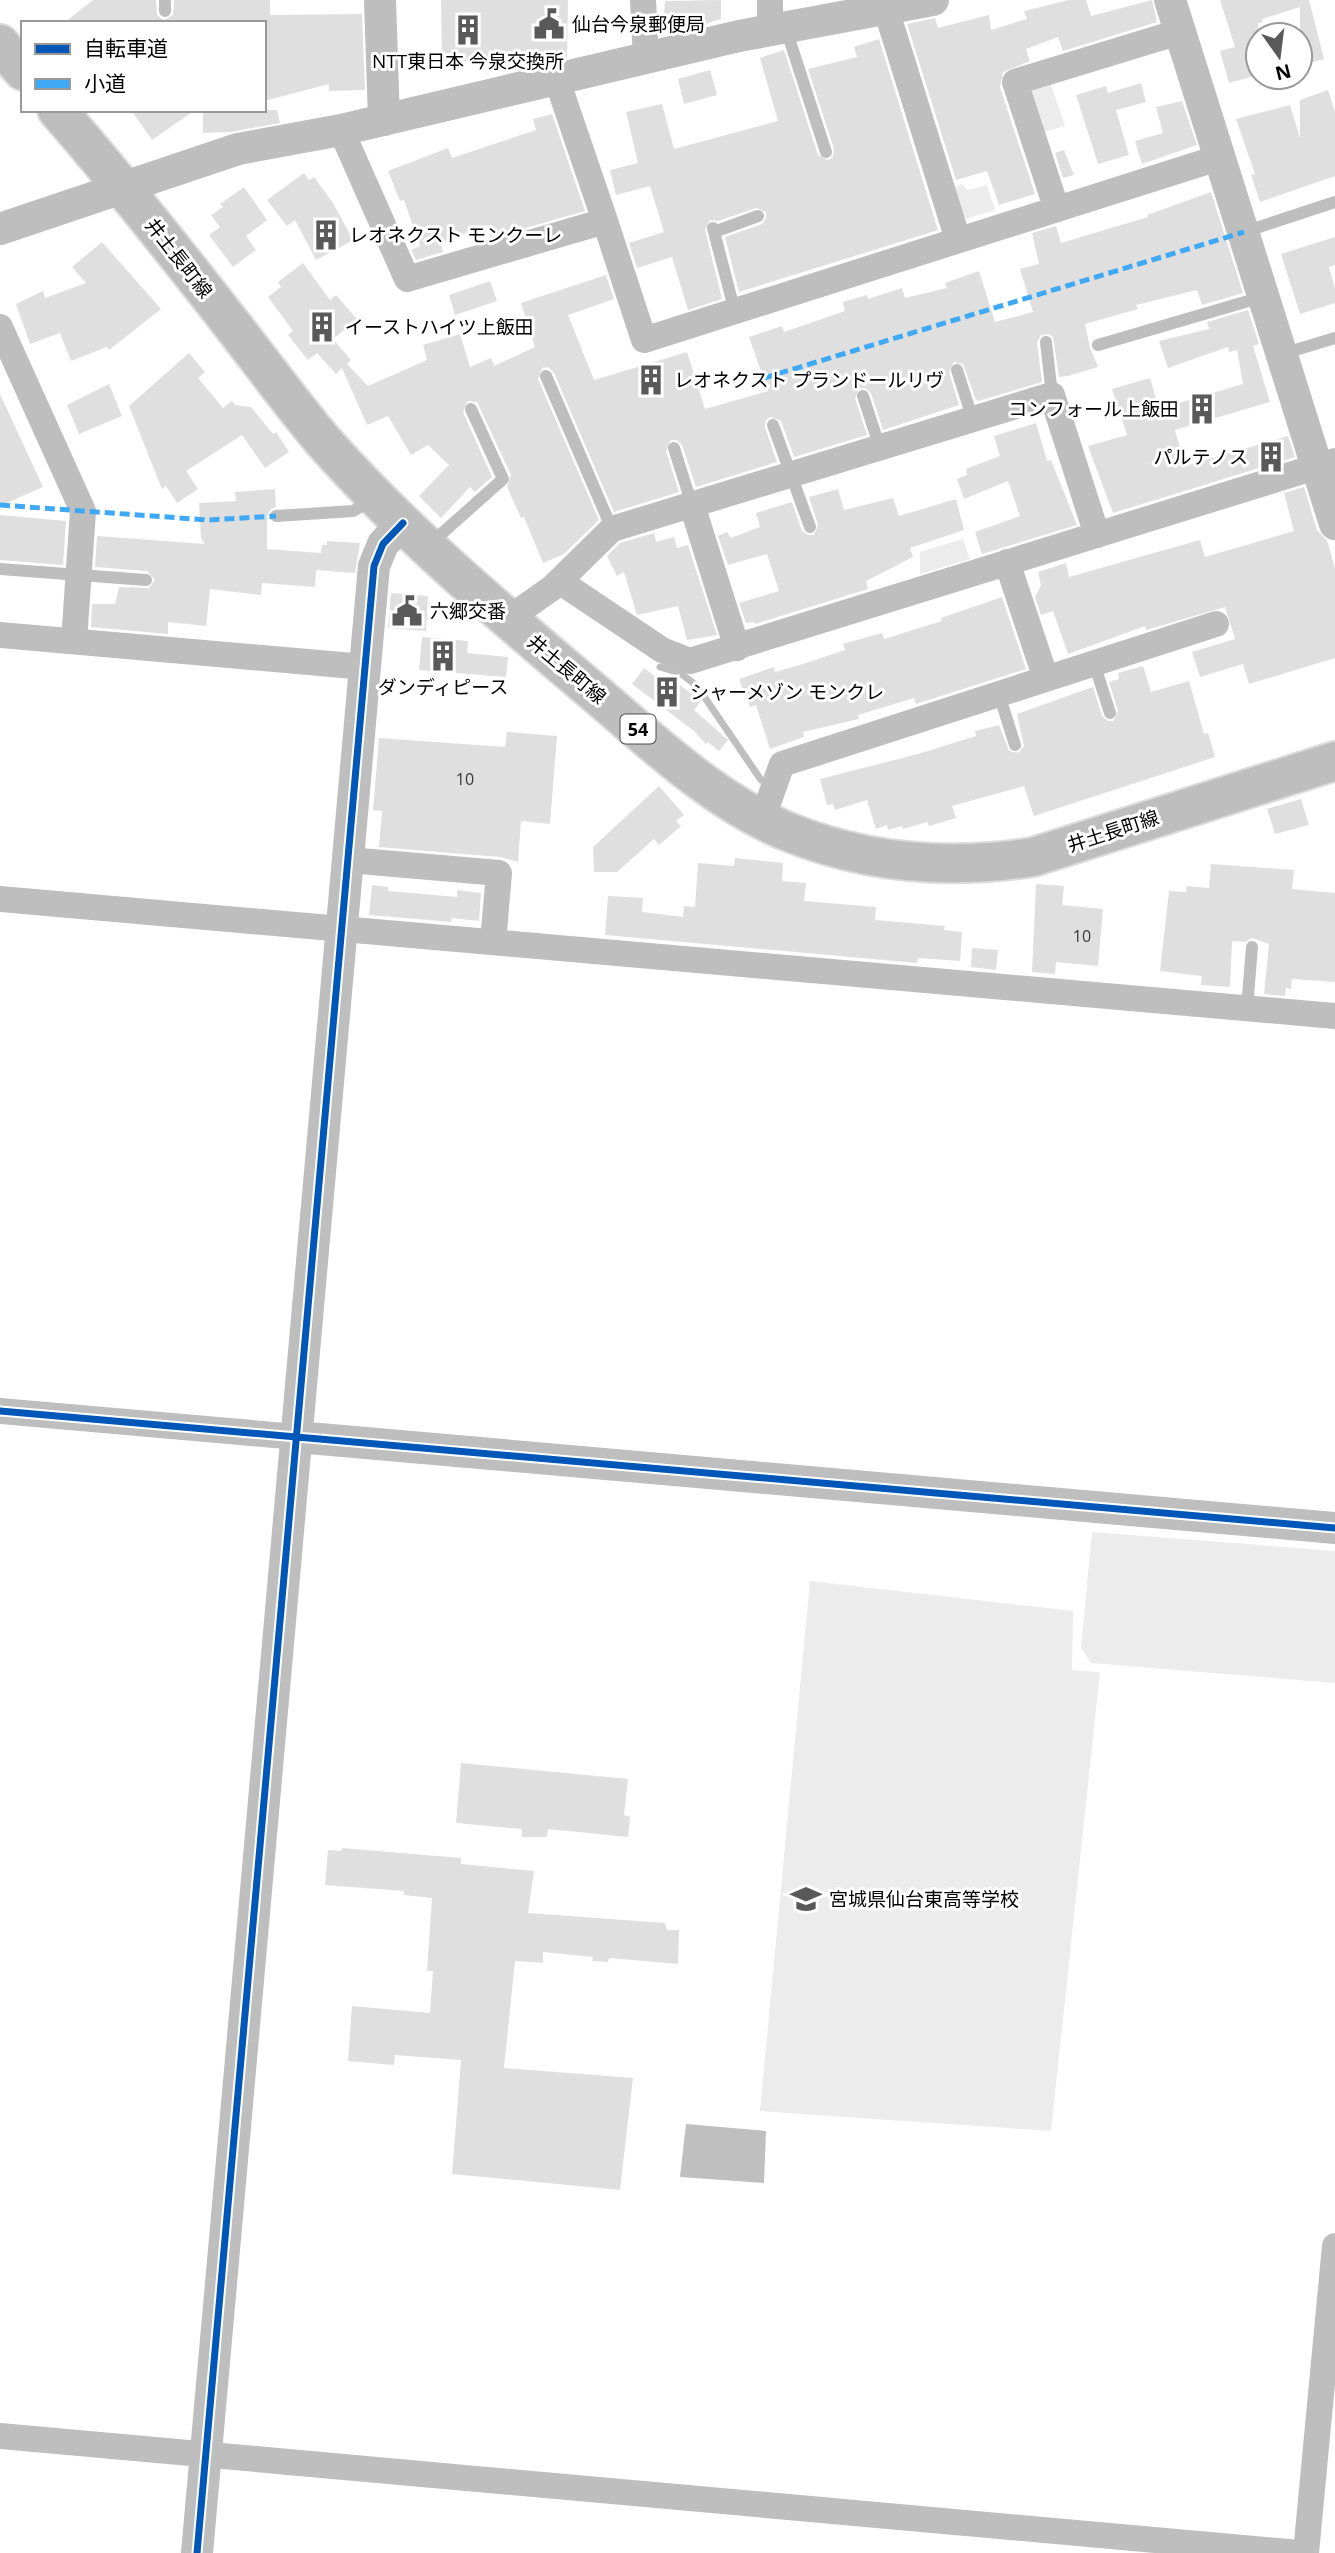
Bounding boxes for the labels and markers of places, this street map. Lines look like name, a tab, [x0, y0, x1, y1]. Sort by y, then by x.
public building icon: 仙台今泉郵便局	[532, 7, 566, 41]
place label: 仙台今泉郵便局	[572, 11, 705, 37]
building icon: NTT東日本 今泉交換所	[451, 13, 485, 47]
place label: NTT東日本 今泉交換所	[372, 48, 564, 74]
building icon: レオネクスト モンクーレ	[309, 218, 343, 252]
place label: レオネクスト モンクーレ	[349, 222, 562, 248]
building icon: イーストハイツ上飯田	[305, 310, 339, 344]
place label: イーストハイツ上飯田	[345, 314, 534, 340]
building icon: レオネクスト プランドールリヴ	[634, 363, 668, 397]
place label: レオネクスト プランドールリヴ	[674, 367, 944, 393]
building icon: コンフォール上飯田	[1185, 392, 1219, 426]
place label: コンフォール上飯田	[1009, 396, 1179, 422]
building icon: パルテノス	[1254, 440, 1288, 474]
place label: パルテノス	[1154, 444, 1248, 470]
public building icon: 六郷交番	[390, 594, 424, 628]
place label: 六郷交番	[430, 598, 506, 624]
building icon: ダンディピース	[426, 639, 460, 673]
place label: ダンディピース	[378, 674, 508, 700]
building icon: シャーメゾン モンクレ	[650, 675, 684, 709]
place label: シャーメゾン モンクレ	[690, 679, 884, 705]
school or university icon: 宮城県仙台東高等学校	[789, 1882, 823, 1916]
place label: 宮城県仙台東高等学校	[829, 1886, 1019, 1912]

